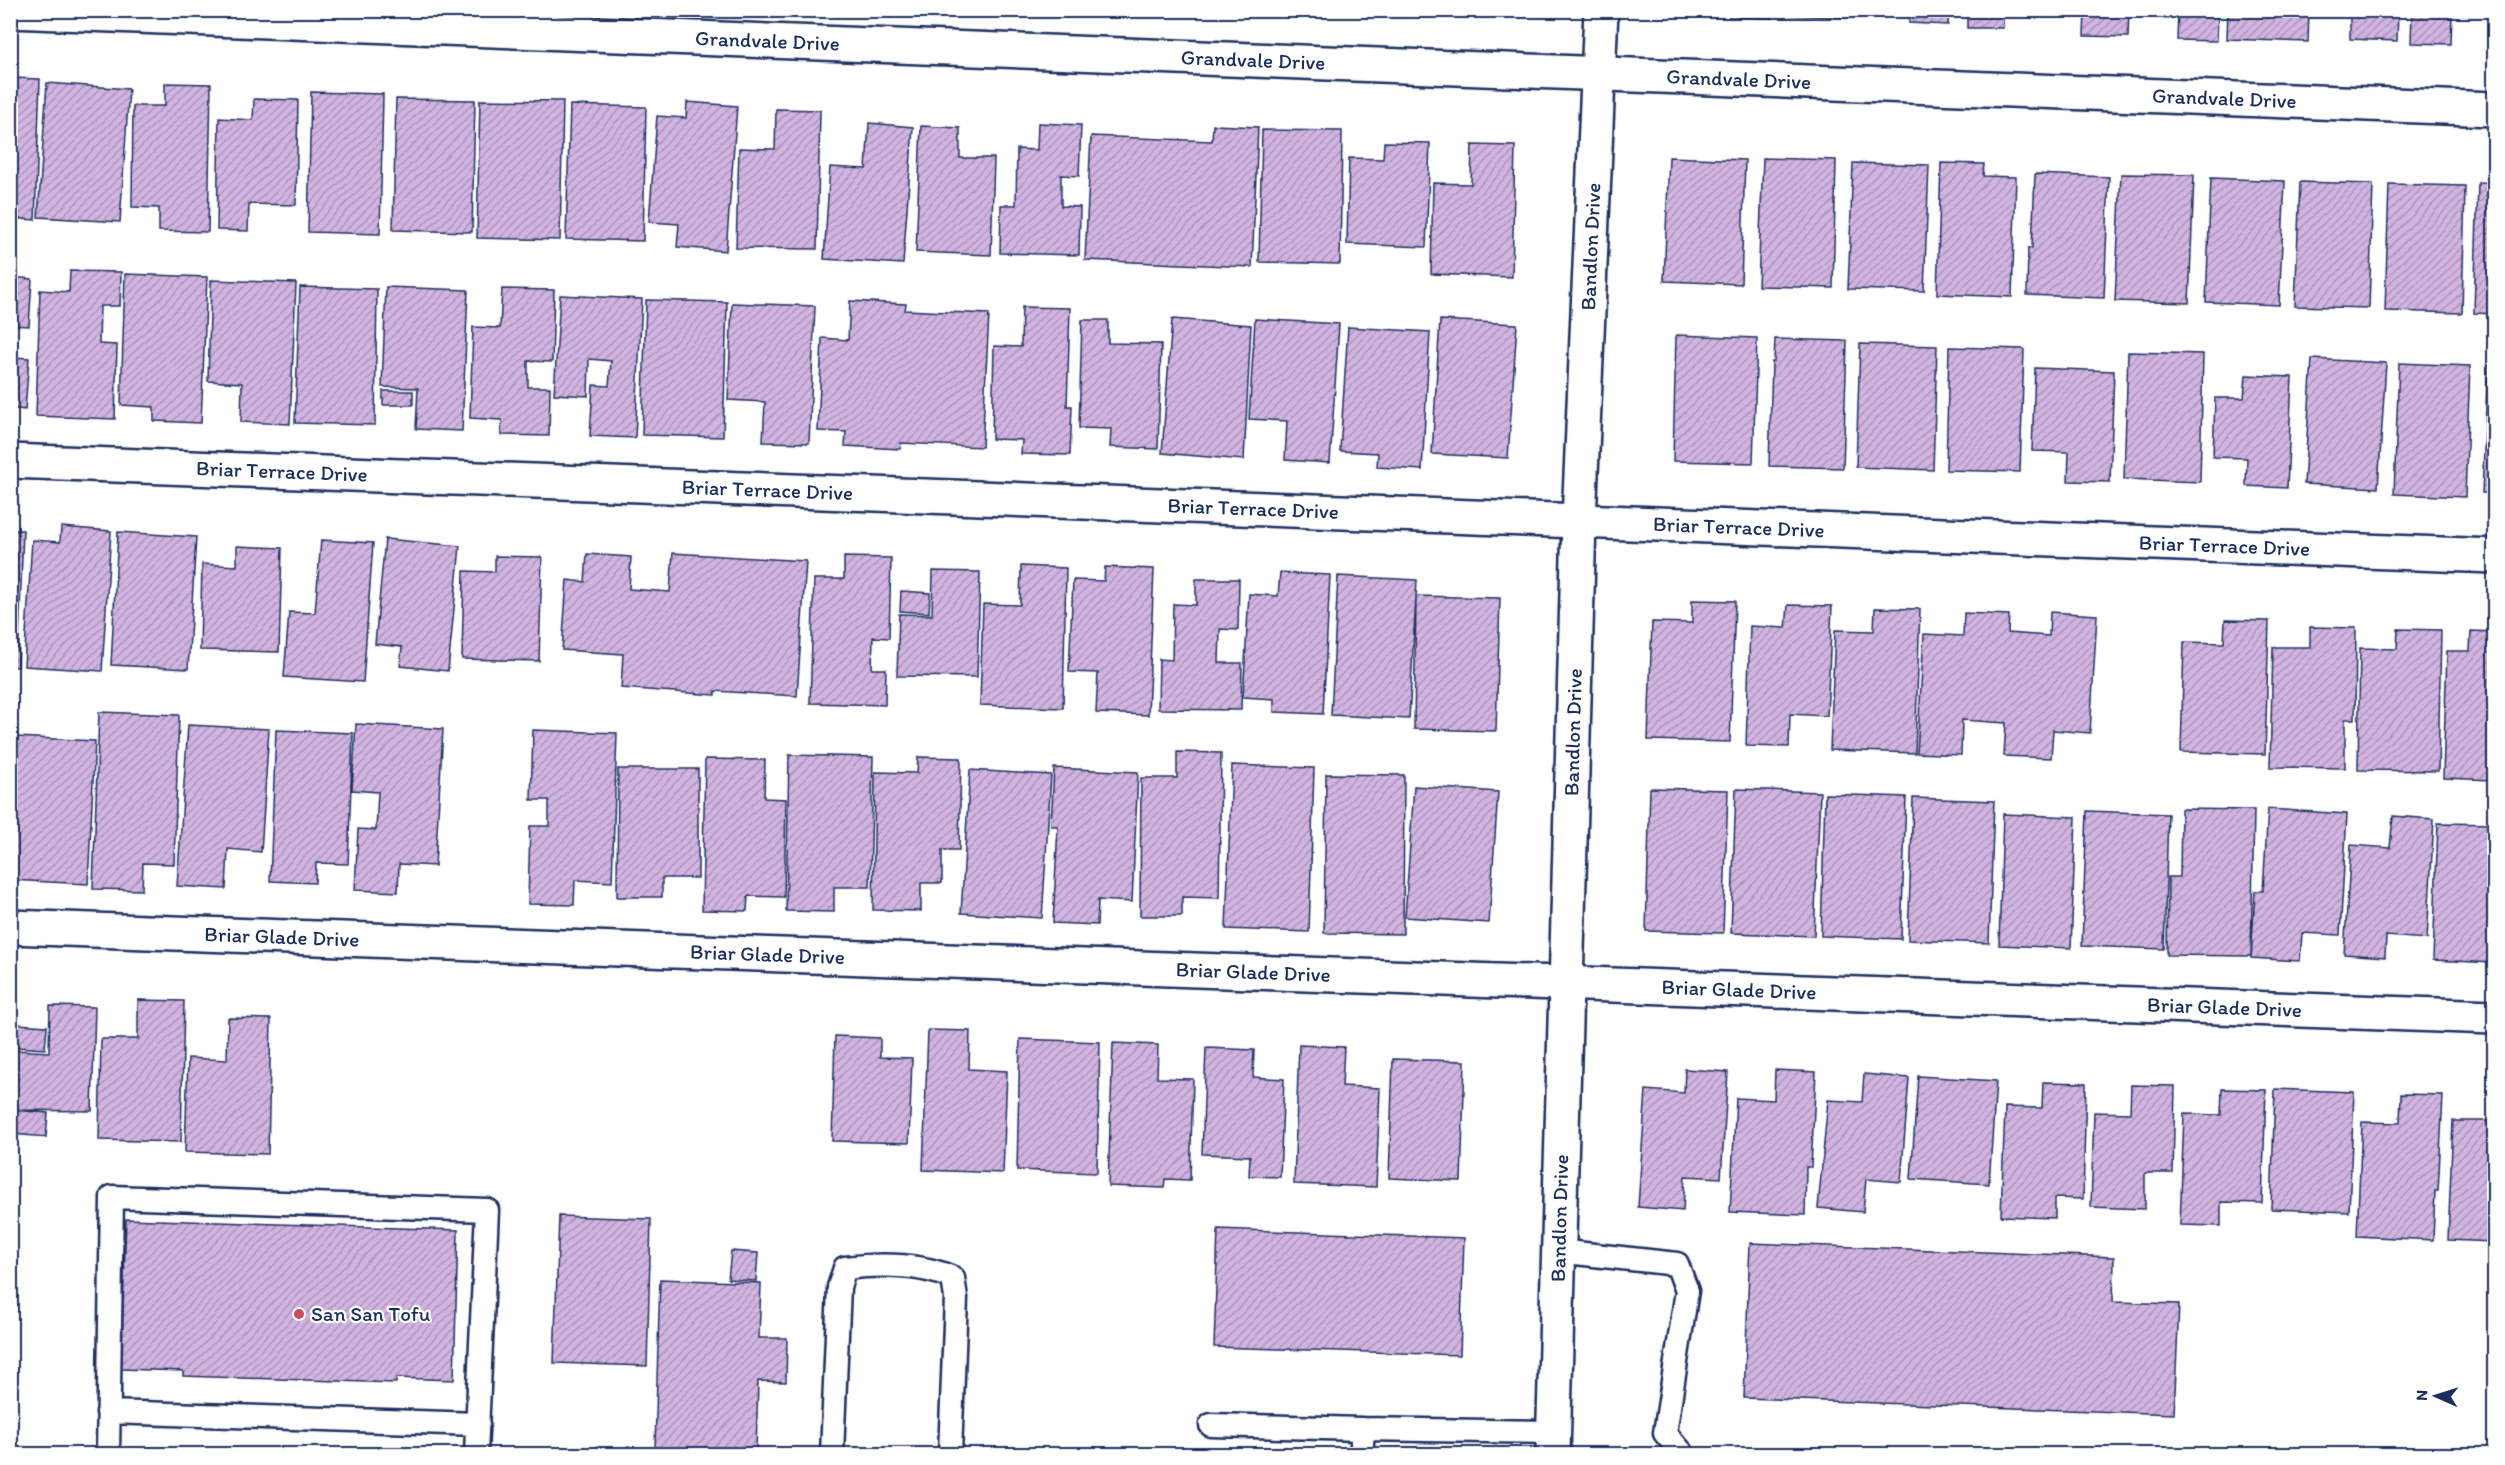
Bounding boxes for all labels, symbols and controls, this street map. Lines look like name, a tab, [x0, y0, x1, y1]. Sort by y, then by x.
street label: Grandvale Drive	[695, 25, 840, 56]
street label: Grandvale Drive	[1180, 44, 1326, 75]
street label: Grandvale Drive	[1666, 63, 1811, 94]
street label: Grandvale Drive	[2152, 83, 2297, 113]
street label: Bandlon Drive	[1575, 182, 1606, 311]
street label: Briar Terrace Drive	[196, 455, 368, 487]
street label: Briar Terrace Drive	[681, 474, 854, 505]
street label: Briar Terrace Drive	[1167, 492, 1339, 524]
street label: Briar Terrace Drive	[1653, 511, 1825, 542]
street label: Briar Terrace Drive	[2138, 529, 2311, 561]
street label: Bandlon Drive	[1558, 668, 1587, 797]
street label: Briar Glade Drive	[204, 921, 360, 952]
street label: Briar Glade Drive	[690, 939, 845, 969]
street label: Briar Glade Drive	[1175, 956, 1331, 987]
street label: Briar Glade Drive	[1661, 974, 1817, 1004]
street label: Briar Glade Drive	[2147, 991, 2302, 1022]
street label: Bandlon Drive	[1545, 1154, 1573, 1282]
place label: San San Tofu	[311, 1301, 431, 1326]
marker: San San Tofu	[292, 1307, 306, 1321]
north arrow	[2406, 1366, 2466, 1426]
text: N	[2412, 1389, 2431, 1401]

